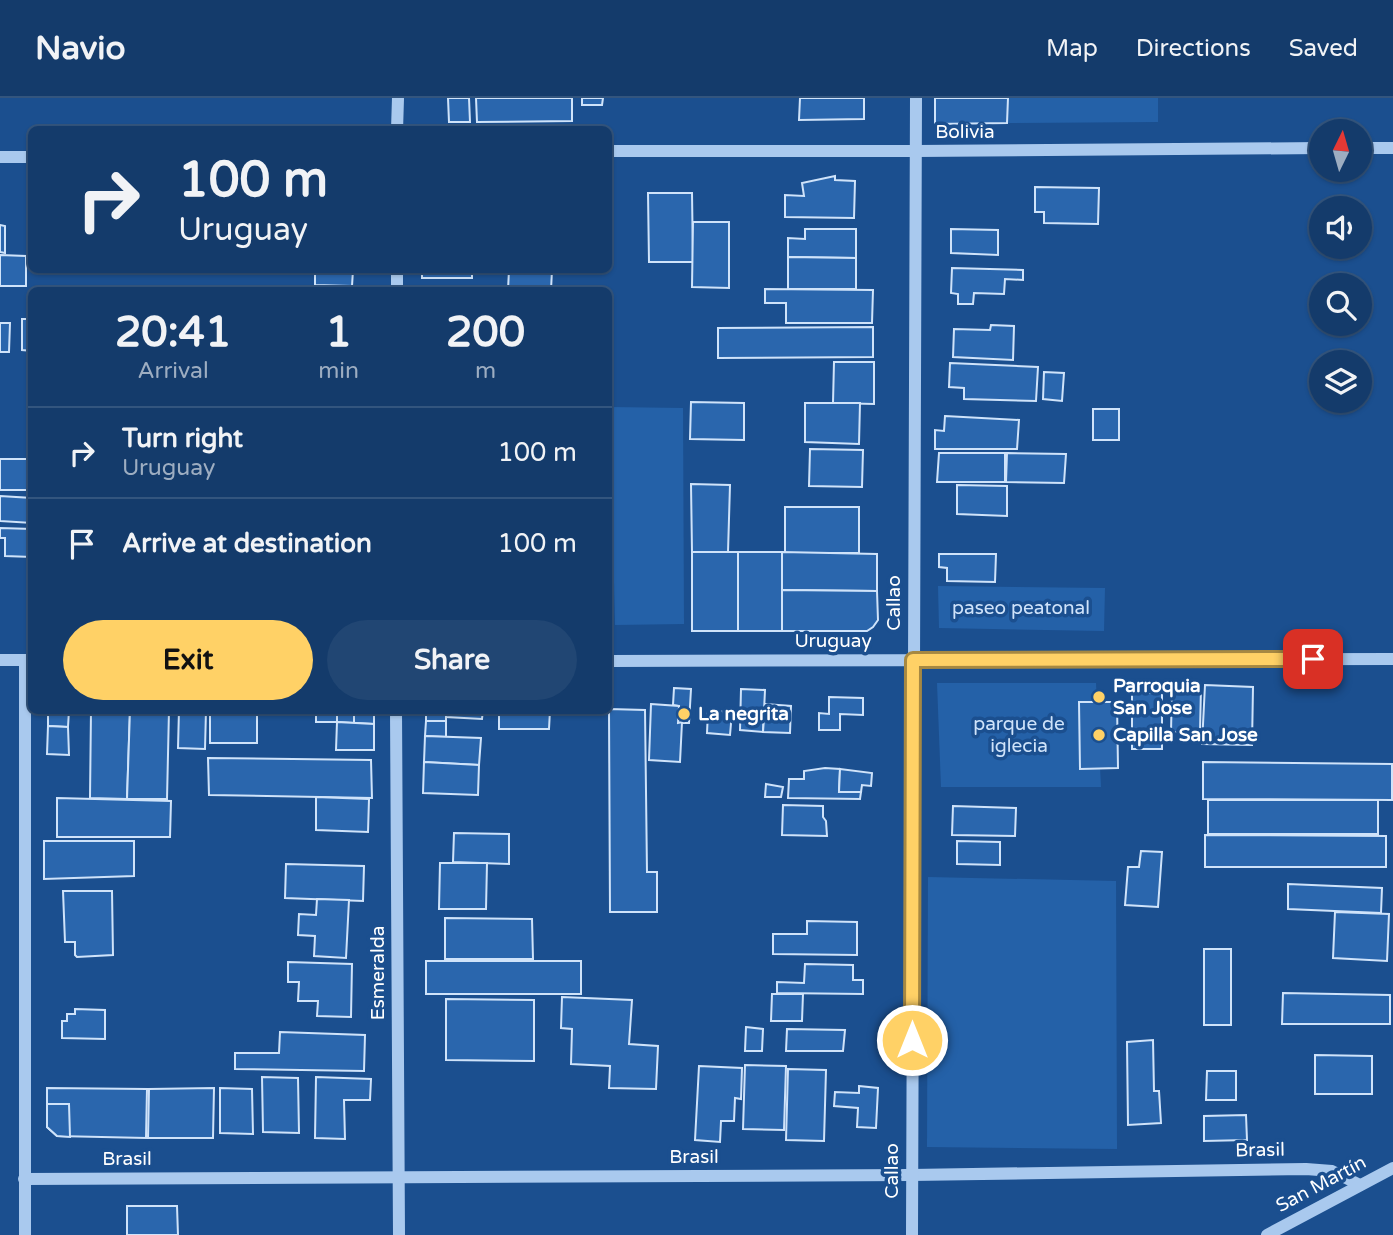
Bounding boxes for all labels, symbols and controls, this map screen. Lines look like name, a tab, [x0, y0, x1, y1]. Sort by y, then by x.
text: Navio	[35, 29, 126, 68]
text: Map	[1046, 34, 1098, 63]
text: Directions	[1136, 34, 1251, 63]
text: Saved	[1289, 34, 1358, 63]
north arrow	[1309, 119, 1372, 182]
map controls	[1309, 119, 1372, 413]
street label: Bolivia	[935, 121, 995, 143]
text: 100 m	[178, 151, 328, 210]
icon: right	[63, 154, 154, 245]
button: sound	[1309, 196, 1372, 259]
text: Uruguay	[178, 211, 308, 249]
button: search	[1309, 273, 1372, 336]
text: 20:41	[115, 307, 231, 358]
text: 1	[325, 307, 352, 358]
text: 200	[446, 307, 525, 358]
button: layers	[1309, 350, 1372, 413]
text: Arrival	[138, 357, 209, 385]
text: min	[318, 357, 359, 385]
text: m	[475, 357, 496, 385]
text: Turn right	[122, 423, 243, 454]
icon: right	[63, 434, 101, 472]
text: 100 m	[497, 437, 577, 468]
text: Uruguay	[122, 454, 215, 482]
icon: arrive	[63, 525, 101, 563]
text: Arrive at destination	[122, 528, 372, 559]
text: 100 m	[497, 528, 577, 559]
street label: Callao	[883, 575, 905, 631]
park label: paseo peatonal	[952, 597, 1090, 619]
button: Exit	[63, 620, 313, 700]
button: Share	[327, 620, 577, 700]
pin	[1283, 629, 1343, 689]
street label: Uruguay	[794, 630, 872, 652]
icon: arrive	[1294, 640, 1332, 678]
place label: Parroquia San Jose	[1113, 675, 1201, 719]
marker: Parroquia San Jose	[1091, 689, 1107, 705]
place label: La negrita	[698, 703, 789, 726]
marker: La negrita	[676, 706, 692, 722]
park label: parque de iglecia	[973, 713, 1065, 757]
place label: Capilla San Jose	[1113, 724, 1258, 747]
marker: Capilla San Jose	[1091, 727, 1107, 743]
street label: Esmeralda	[367, 926, 389, 1020]
position arrow	[875, 1003, 949, 1077]
street label: Brasil	[1235, 1139, 1285, 1161]
street label: Callao	[881, 1143, 903, 1199]
street label: Brasil	[669, 1146, 719, 1168]
street label: Brasil	[102, 1148, 152, 1170]
street label: San Martín	[1272, 1151, 1370, 1217]

